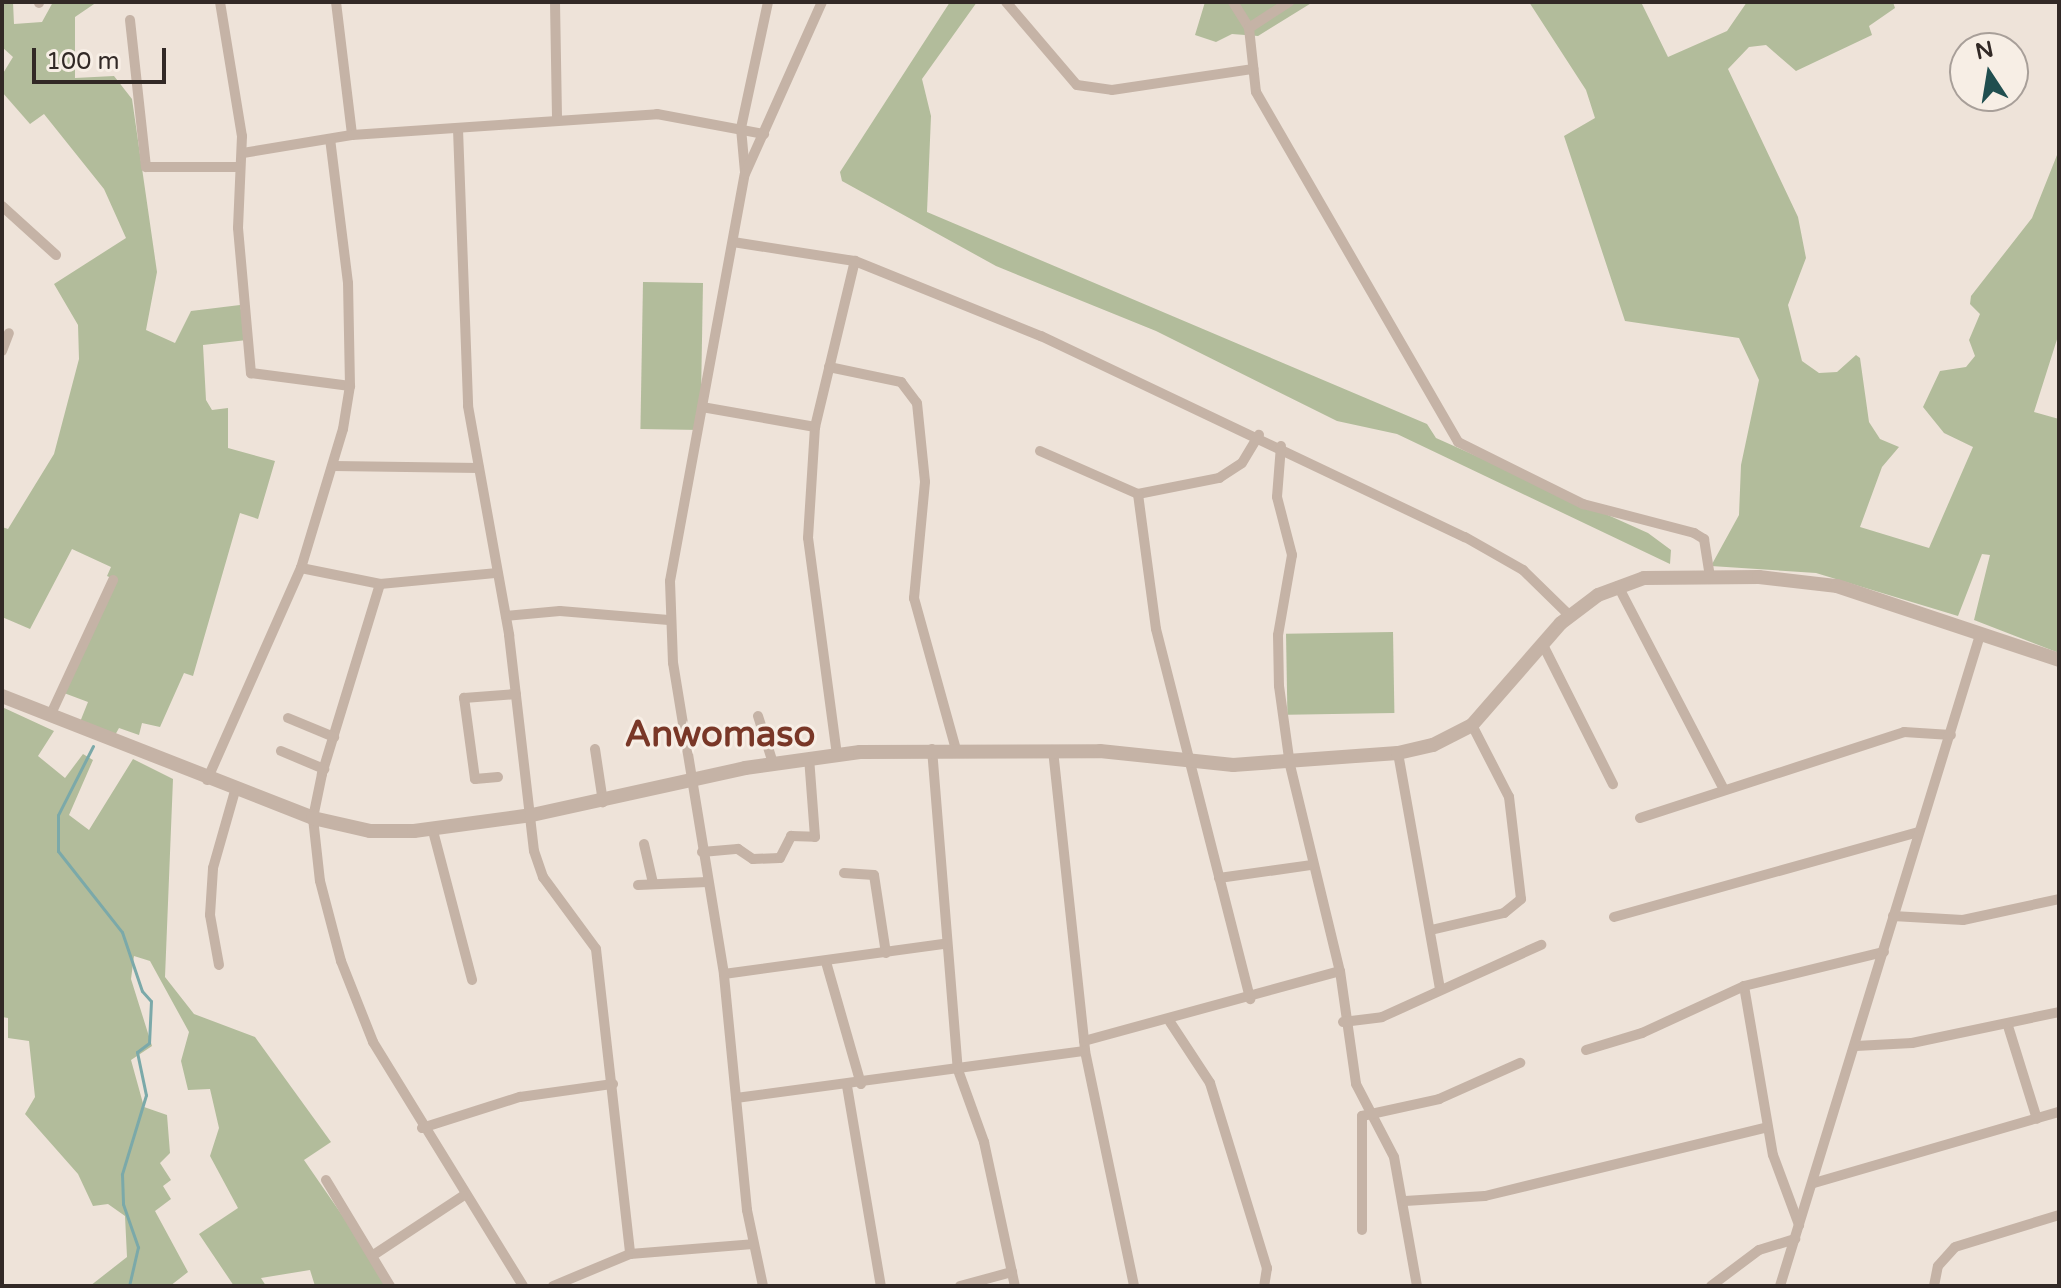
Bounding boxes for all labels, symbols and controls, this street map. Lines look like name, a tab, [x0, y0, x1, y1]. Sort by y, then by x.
scale bar	[36, 32, 170, 82]
north arrow	[1949, 32, 2029, 112]
text: N	[1973, 36, 1996, 65]
text: 100 m	[46, 47, 120, 76]
district label: Anwomaso	[625, 713, 815, 757]

